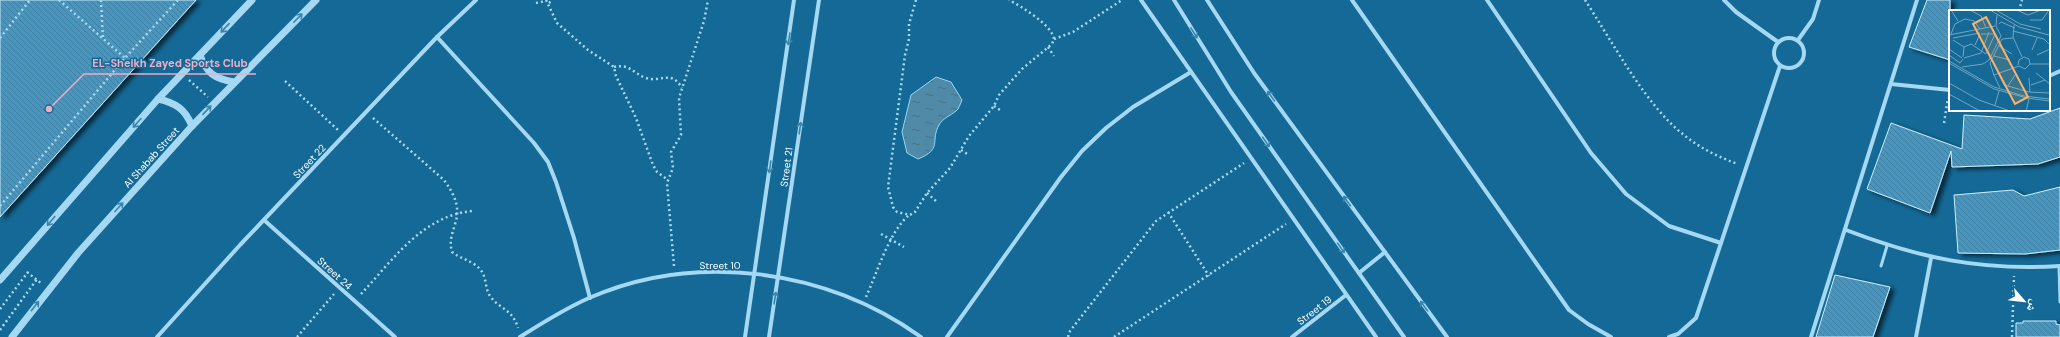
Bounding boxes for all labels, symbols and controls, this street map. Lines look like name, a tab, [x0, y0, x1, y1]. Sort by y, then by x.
inset map	[1949, 10, 2050, 111]
one-way arrow	[293, 13, 303, 23]
one-way arrow	[221, 23, 230, 33]
one-way arrow	[1191, 27, 1199, 39]
one-way arrow	[785, 32, 793, 45]
callout: EL-Sheikh Zayed Sports Club	[84, 51, 256, 74]
text: EL-Sheikh Zayed Sports Club	[92, 56, 248, 70]
one-way arrow	[1267, 90, 1275, 101]
one-way arrow	[202, 105, 211, 115]
one-way arrow	[132, 118, 141, 129]
one-way arrow	[796, 122, 804, 135]
street label: Al Shabab Street	[121, 124, 182, 190]
one-way arrow	[1262, 136, 1270, 147]
street label: Street 22	[290, 141, 329, 181]
street label: Street 21	[777, 146, 796, 188]
one-way arrow	[766, 160, 774, 173]
one-way arrow	[1343, 195, 1351, 206]
one-way arrow	[115, 202, 124, 212]
one-way arrow	[46, 215, 55, 226]
one-way arrow	[1337, 242, 1345, 253]
street label: Street 24	[314, 254, 355, 292]
street label: Street 10	[700, 259, 741, 272]
north arrow	[2004, 281, 2044, 321]
one-way arrow	[771, 292, 779, 305]
street label: Street 19	[1294, 293, 1334, 328]
text: ش	[2023, 297, 2042, 314]
one-way arrow	[31, 300, 40, 311]
one-way arrow	[1420, 300, 1428, 311]

